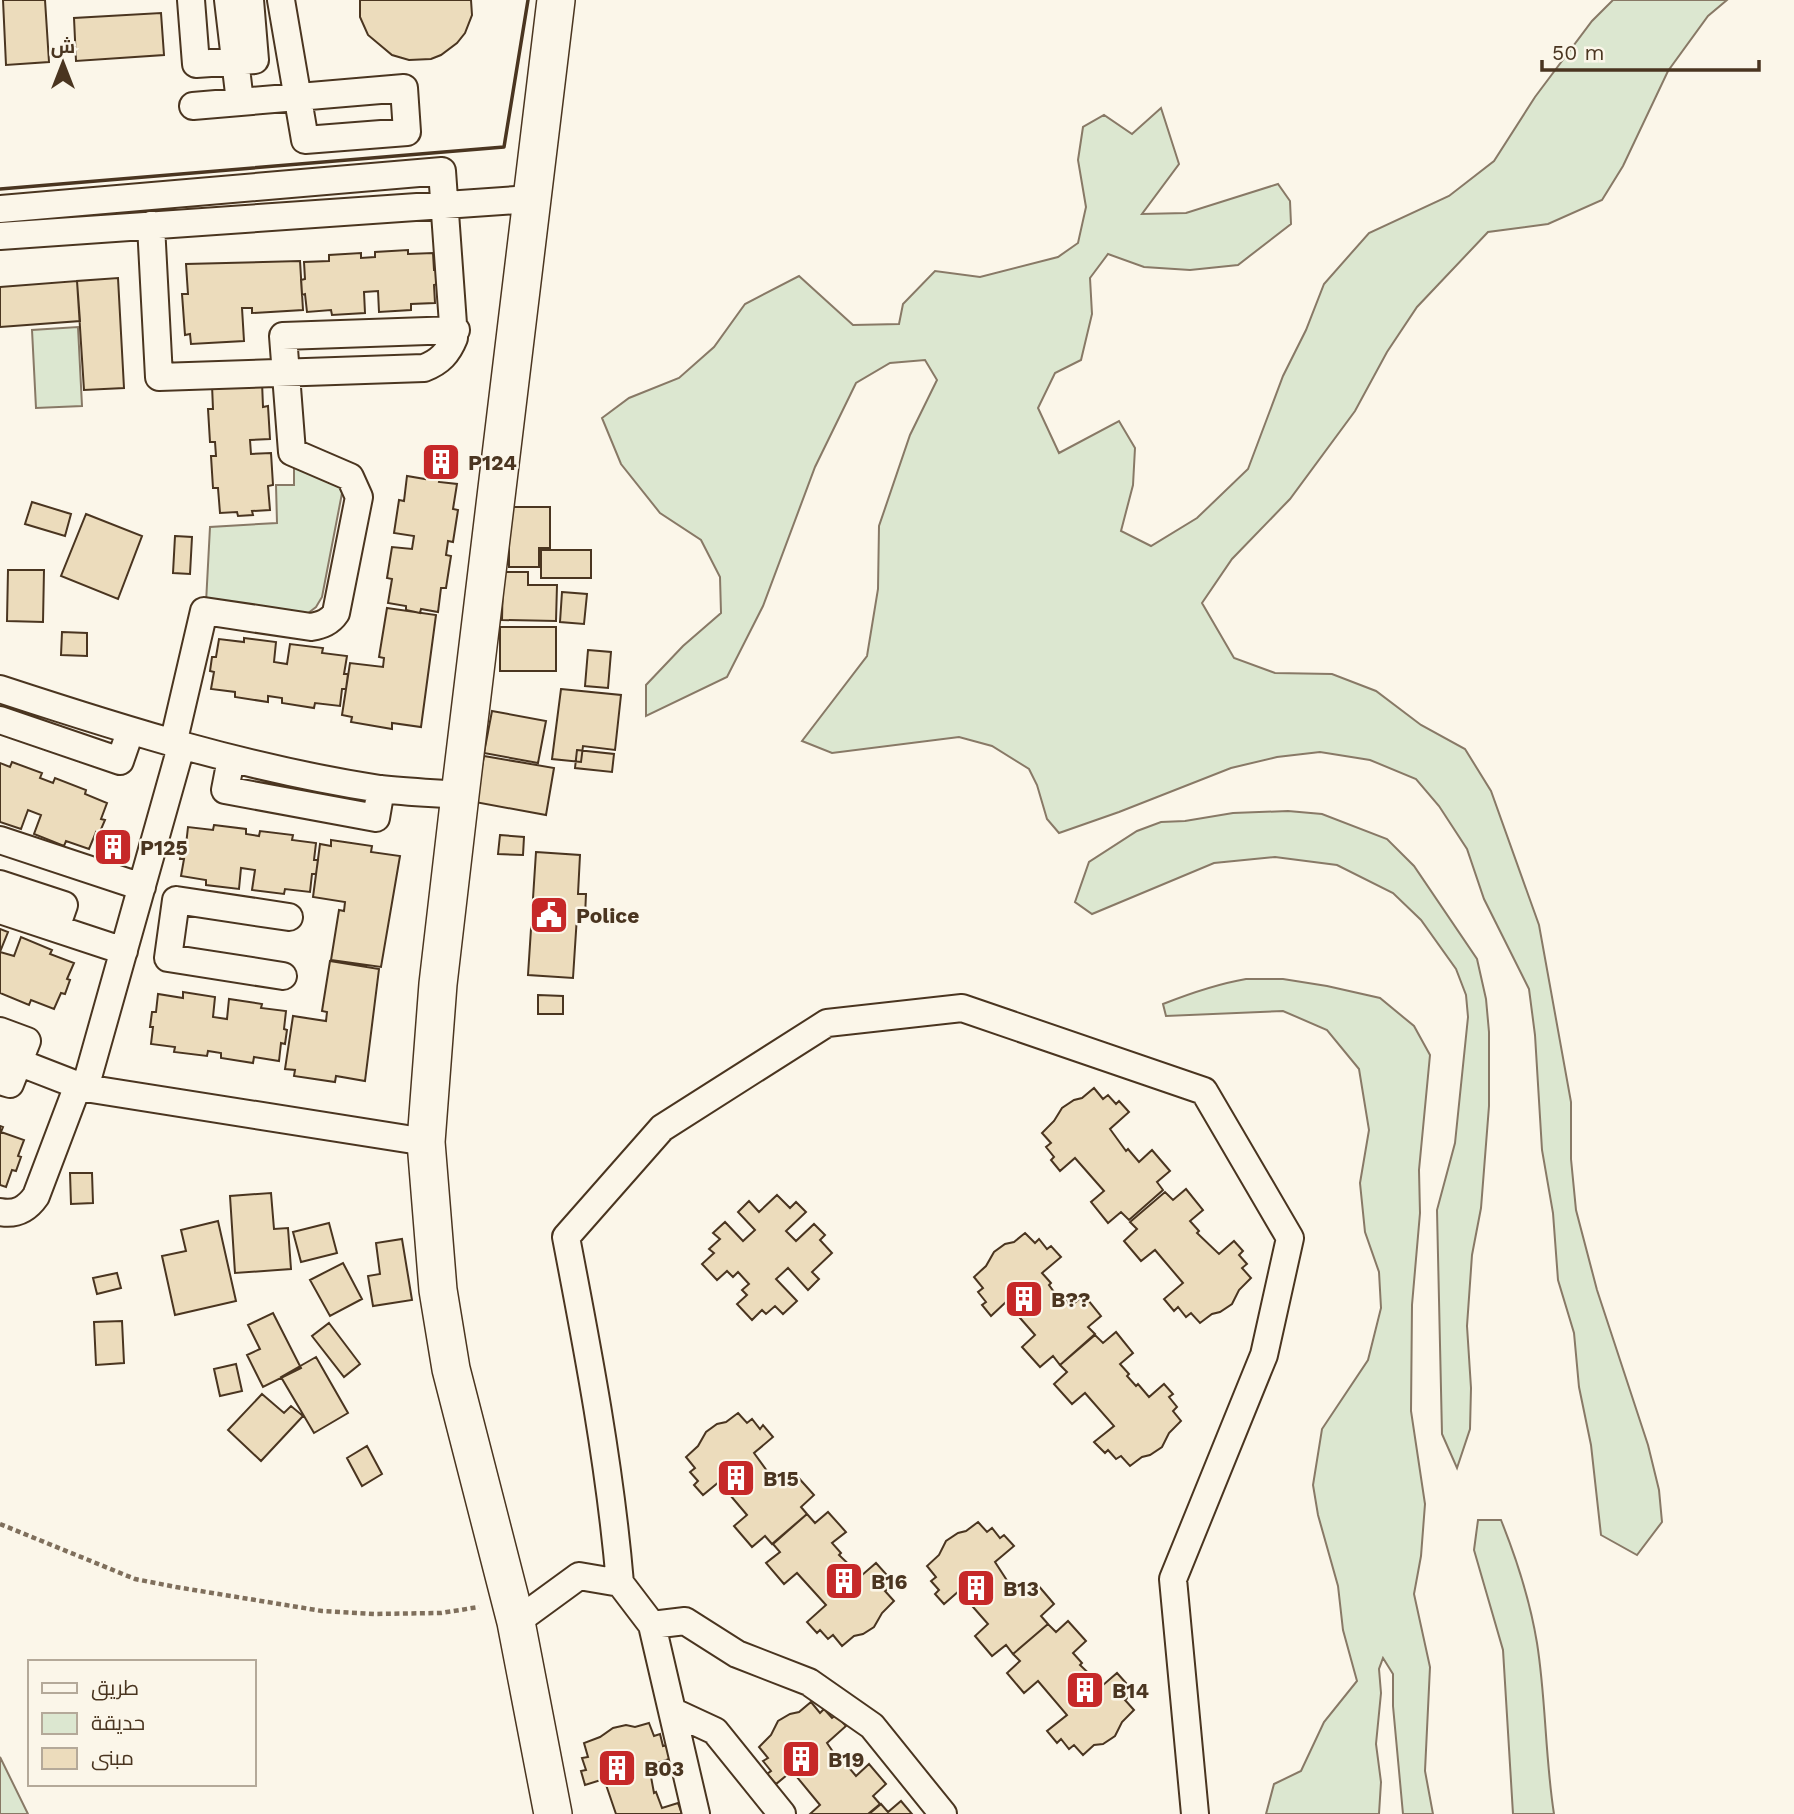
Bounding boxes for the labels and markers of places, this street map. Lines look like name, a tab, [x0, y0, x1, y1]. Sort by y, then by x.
building icon: P124	[420, 441, 462, 483]
place label: P124	[468, 450, 517, 475]
building icon: P125	[92, 826, 134, 868]
place label: P125	[140, 835, 188, 860]
public building icon: Police	[528, 894, 570, 936]
place label: Police	[576, 903, 639, 928]
building icon: B??	[1003, 1278, 1045, 1320]
place label: B??	[1051, 1287, 1091, 1312]
building icon: B15	[715, 1457, 757, 1499]
place label: B15	[763, 1466, 799, 1491]
building icon: B16	[823, 1560, 865, 1602]
building icon: B13	[955, 1567, 997, 1609]
place label: B16	[871, 1569, 907, 1594]
place label: B13	[1003, 1576, 1039, 1601]
building icon: B14	[1064, 1669, 1106, 1711]
place label: B14	[1112, 1678, 1149, 1703]
building icon: B19	[780, 1738, 822, 1780]
building icon: B03	[596, 1747, 638, 1789]
place label: B19	[828, 1747, 864, 1772]
place label: B03	[644, 1756, 684, 1781]

